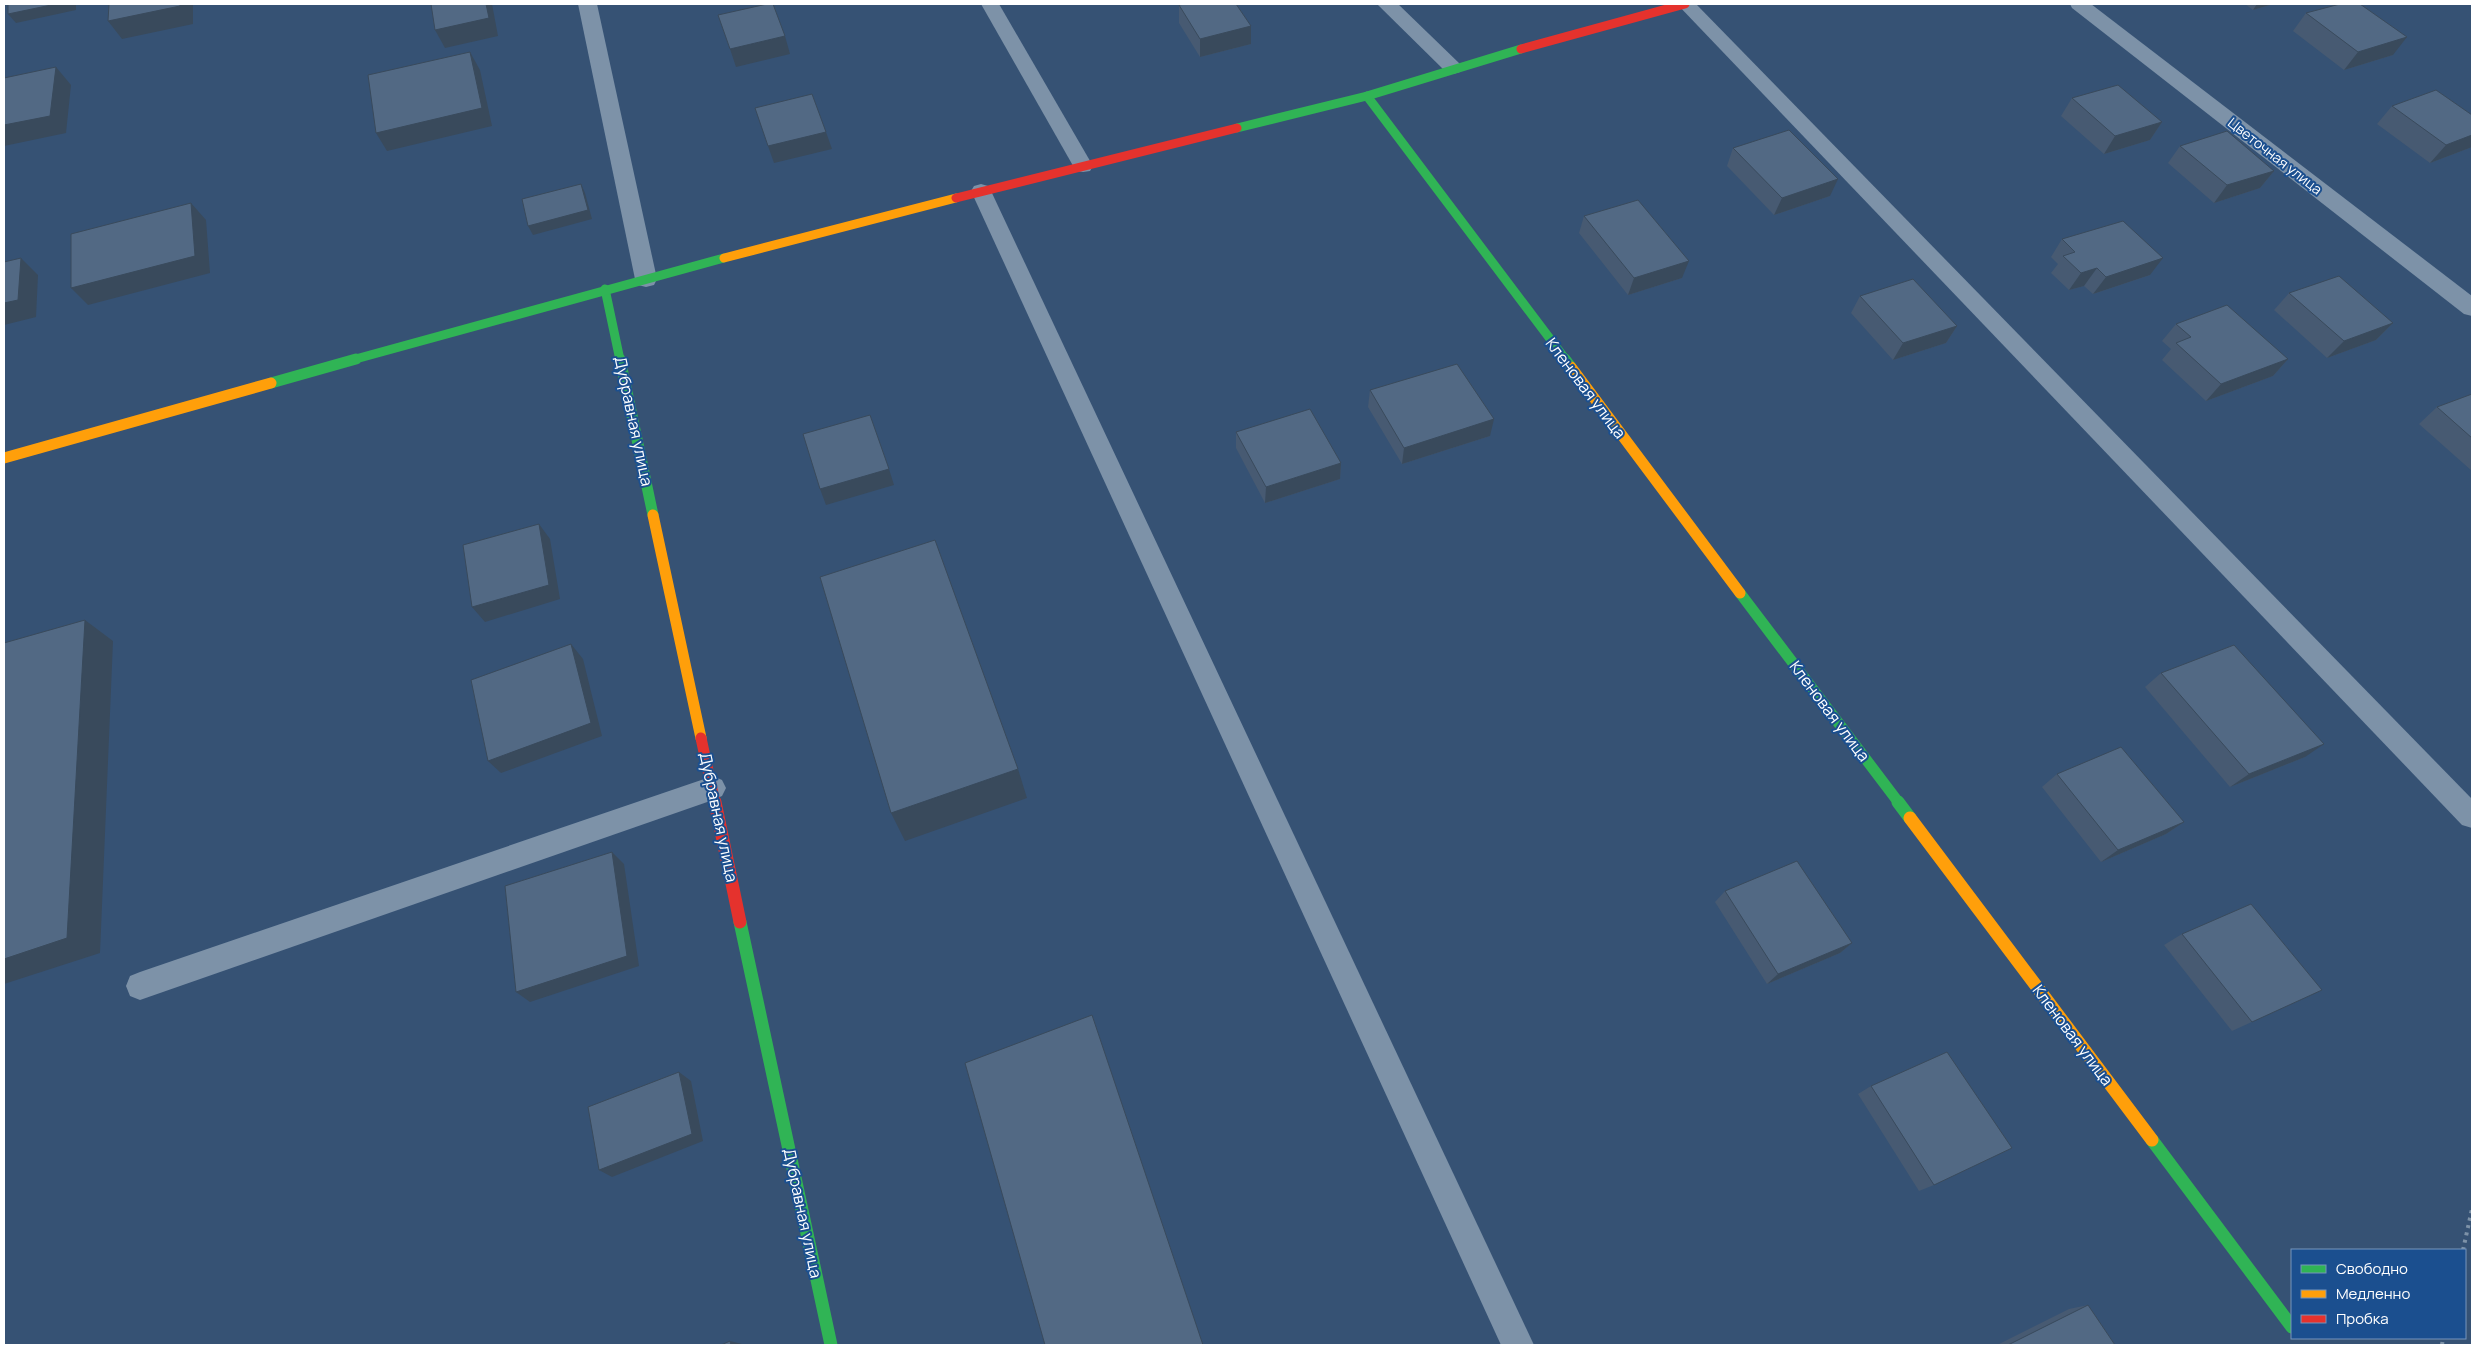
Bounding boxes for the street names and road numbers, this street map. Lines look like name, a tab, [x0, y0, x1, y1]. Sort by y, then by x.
street label: Цветочная улица	[2224, 113, 2326, 198]
street label: Кленовая улица	[1541, 333, 1631, 443]
street label: Дубравная улица	[610, 354, 658, 488]
street label: Кленовая улица	[1785, 656, 1875, 766]
street label: Дубравная улица	[695, 750, 743, 884]
street label: Кленовая улица	[2028, 980, 2118, 1090]
street label: Дубравная улица	[779, 1146, 827, 1280]

